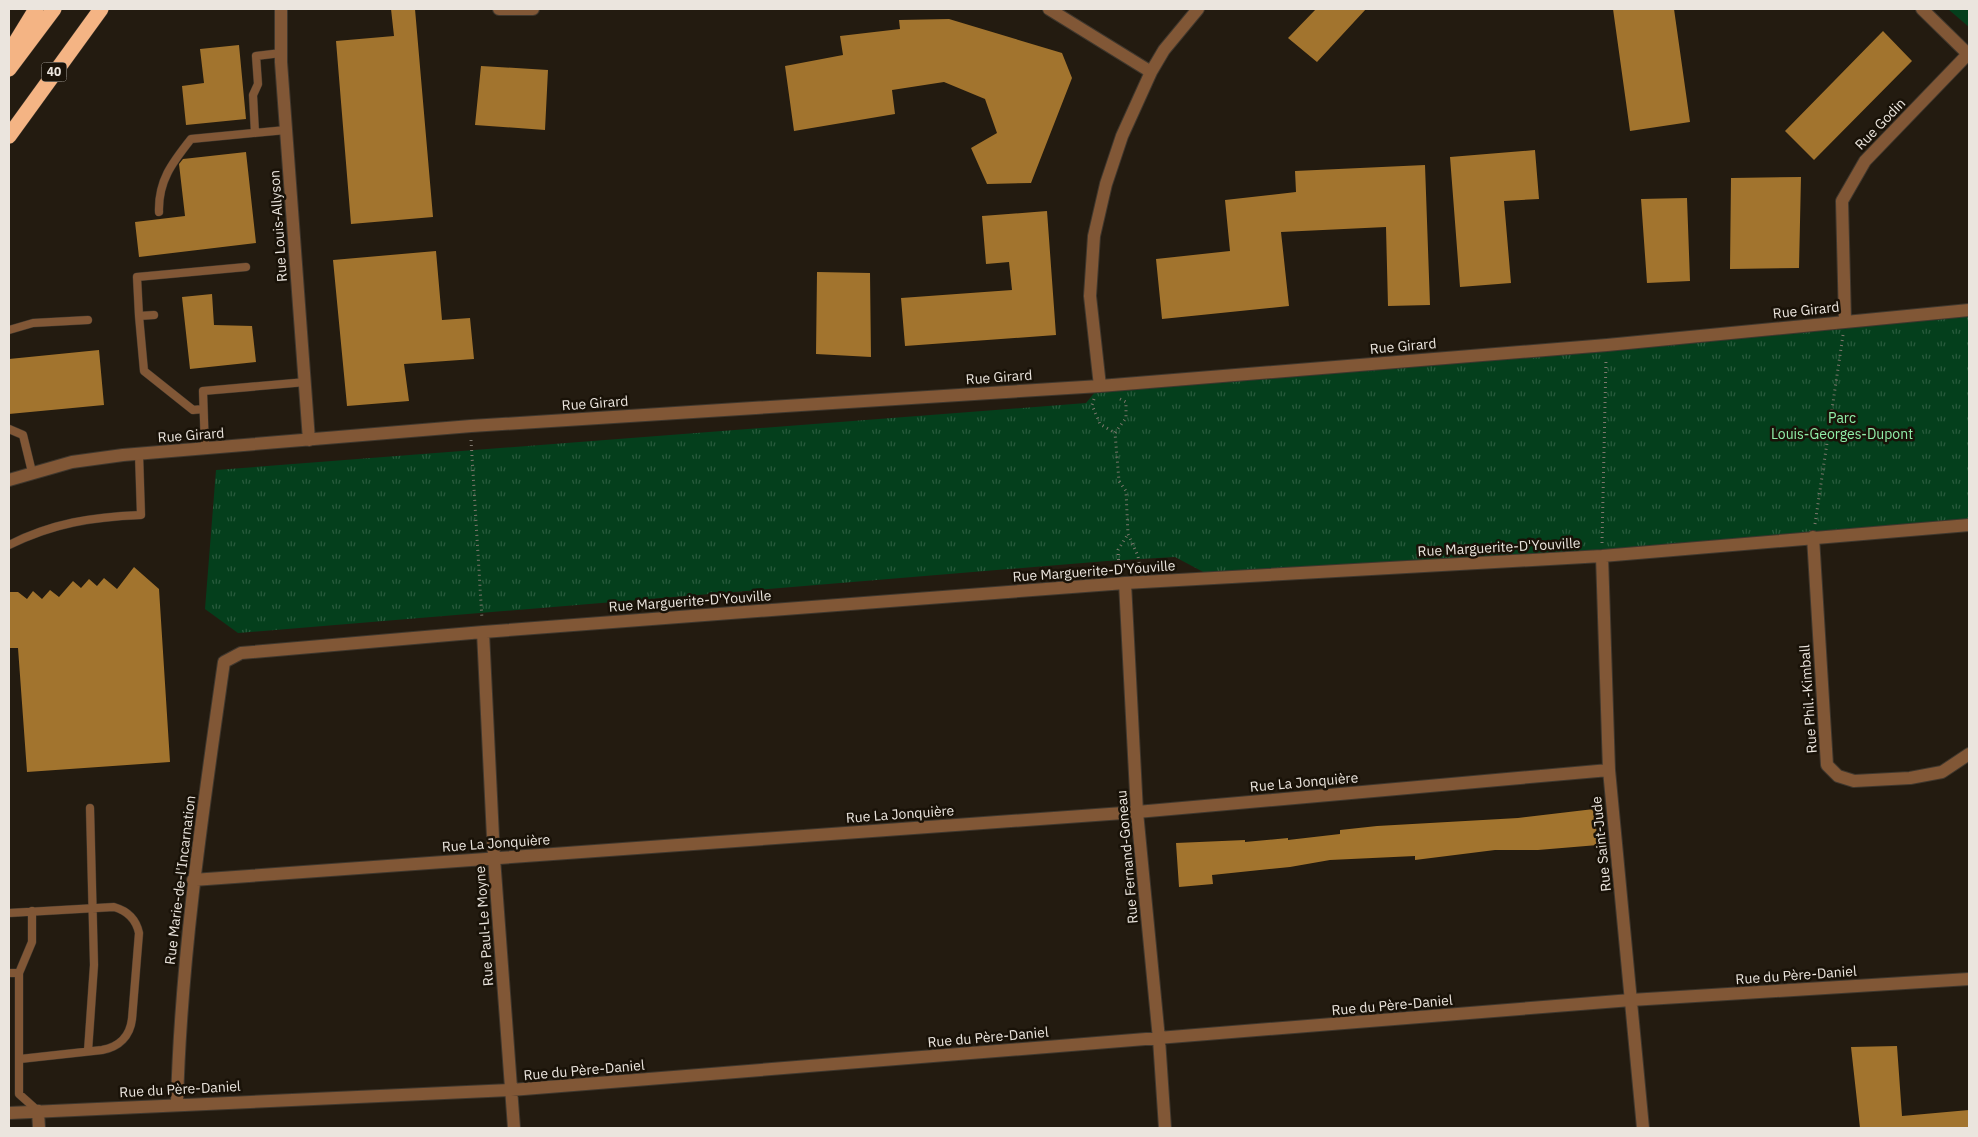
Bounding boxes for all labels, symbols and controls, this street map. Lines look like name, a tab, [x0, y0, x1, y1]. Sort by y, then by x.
road number: 40	[42, 62, 66, 82]
street label: Rue Godin	[1851, 94, 1909, 154]
street label: Rue Louis-Allyson	[265, 170, 291, 282]
street label: Rue Girard	[1772, 298, 1840, 322]
street label: Rue Girard	[1369, 334, 1437, 358]
street label: Rue Girard	[965, 366, 1033, 388]
street label: Rue Girard	[561, 392, 629, 414]
park label: Parc Louis-Georges-Dupont	[1771, 409, 1913, 443]
street label: Rue Girard	[157, 424, 225, 446]
street label: Rue Marguerite-D'Youville	[1417, 534, 1581, 560]
street label: Rue Marguerite-D'Youville	[1012, 556, 1176, 586]
street label: Rue Marguerite-D'Youville	[608, 586, 772, 616]
street label: Rue Phil.-Kimball	[1795, 644, 1821, 754]
street label: Rue La Jonquière	[1249, 768, 1359, 796]
street label: Rue Fernand-Goneau	[1112, 789, 1142, 925]
street label: Rue Marie-de-l'Incarnation	[161, 794, 199, 966]
street label: Rue Saint-Jude	[1587, 795, 1615, 893]
street label: Rue La Jonquière	[845, 801, 955, 827]
street label: Rue La Jonquière	[441, 830, 551, 856]
street label: Rue Paul-Le Moyne	[471, 865, 497, 987]
street label: Rue du Père-Daniel	[1735, 962, 1857, 988]
street label: Rue du Père-Daniel	[1331, 991, 1453, 1019]
street label: Rue du Père-Daniel	[927, 1023, 1049, 1051]
street label: Rue du Père-Daniel	[523, 1056, 645, 1084]
street label: Rue du Père-Daniel	[119, 1077, 241, 1101]

